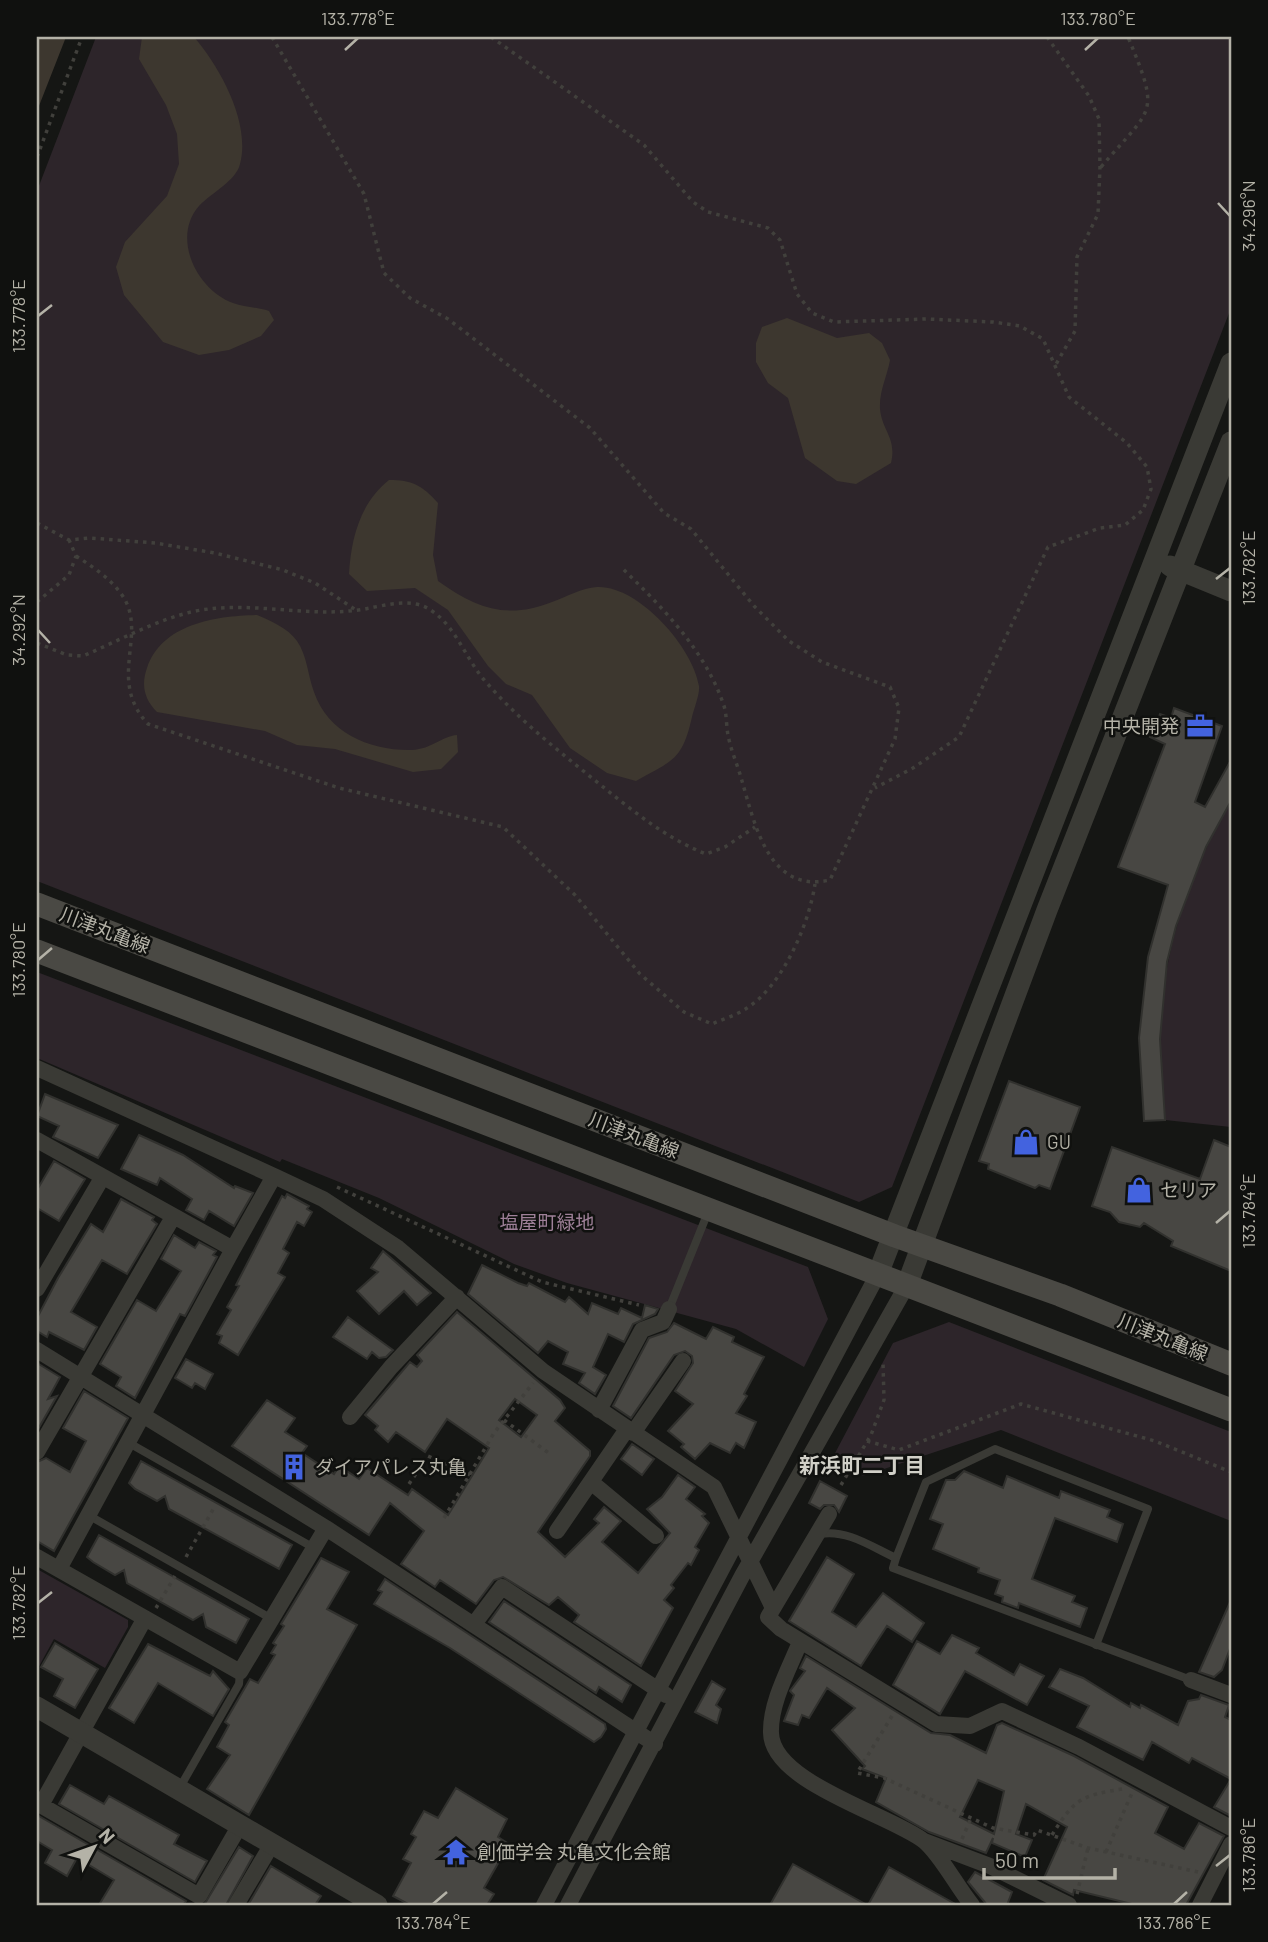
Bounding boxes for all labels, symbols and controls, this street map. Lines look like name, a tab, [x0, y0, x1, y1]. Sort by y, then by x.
text: 133.778°E	[321, 7, 395, 29]
text: 133.780°E	[1060, 7, 1136, 29]
text: 34.296°N	[1237, 180, 1259, 252]
text: 133.778°E	[7, 279, 29, 353]
text: 133.782°E	[1237, 530, 1259, 606]
text: 34.292°N	[7, 594, 29, 666]
office icon: 中央開発	[1185, 711, 1215, 741]
place label: 中央開発	[1103, 714, 1179, 737]
street label: 川津丸亀線	[57, 902, 154, 957]
text: 133.780°E	[7, 922, 29, 998]
street label: 川津丸亀線	[586, 1107, 683, 1162]
shop icon: GU	[1011, 1127, 1041, 1157]
place label: GU	[1047, 1130, 1071, 1153]
text: 133.784°E	[1237, 1173, 1259, 1249]
shop icon: セリア	[1124, 1175, 1154, 1205]
place label: セリア	[1160, 1178, 1217, 1201]
park label: 塩屋町緑地	[499, 1210, 595, 1233]
street label: 川津丸亀線	[1115, 1308, 1212, 1365]
building icon: ダイアパレス丸亀	[279, 1452, 309, 1482]
district label: 新浜町二丁目	[799, 1452, 925, 1477]
place label: ダイアパレス丸亀	[315, 1455, 467, 1478]
text: 133.782°E	[7, 1565, 29, 1641]
north arrow	[60, 1812, 130, 1882]
text: 133.786°E	[1237, 1818, 1259, 1892]
text: N	[94, 1823, 120, 1848]
temple icon: 創価学会 丸亀文化会館	[441, 1837, 471, 1867]
scale bar	[984, 1837, 1116, 1881]
place label: 創価学会 丸亀文化会館	[477, 1840, 671, 1863]
text: 50 m	[995, 1847, 1039, 1872]
text: 133.784°E	[395, 1911, 471, 1933]
text: 133.786°E	[1137, 1911, 1211, 1933]

